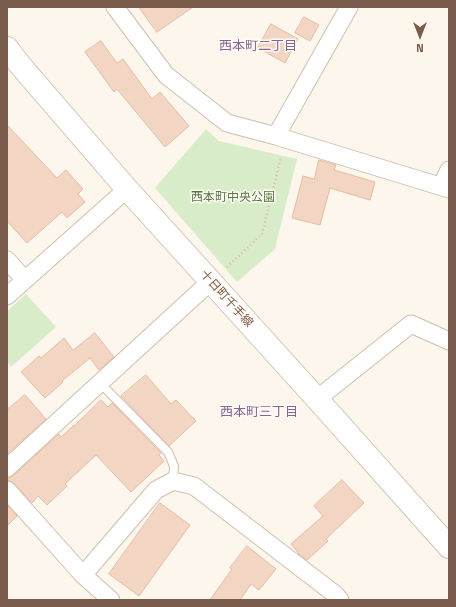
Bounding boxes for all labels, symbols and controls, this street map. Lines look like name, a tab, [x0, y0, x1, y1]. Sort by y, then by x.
north arrow	[400, 16, 440, 56]
district label: 西本町二丁目	[219, 39, 297, 55]
text: N	[416, 40, 424, 56]
park label: 西本町中央公園	[191, 191, 275, 205]
street label: 十日町千手線	[197, 267, 255, 331]
district label: 西本町三丁目	[220, 405, 298, 421]

